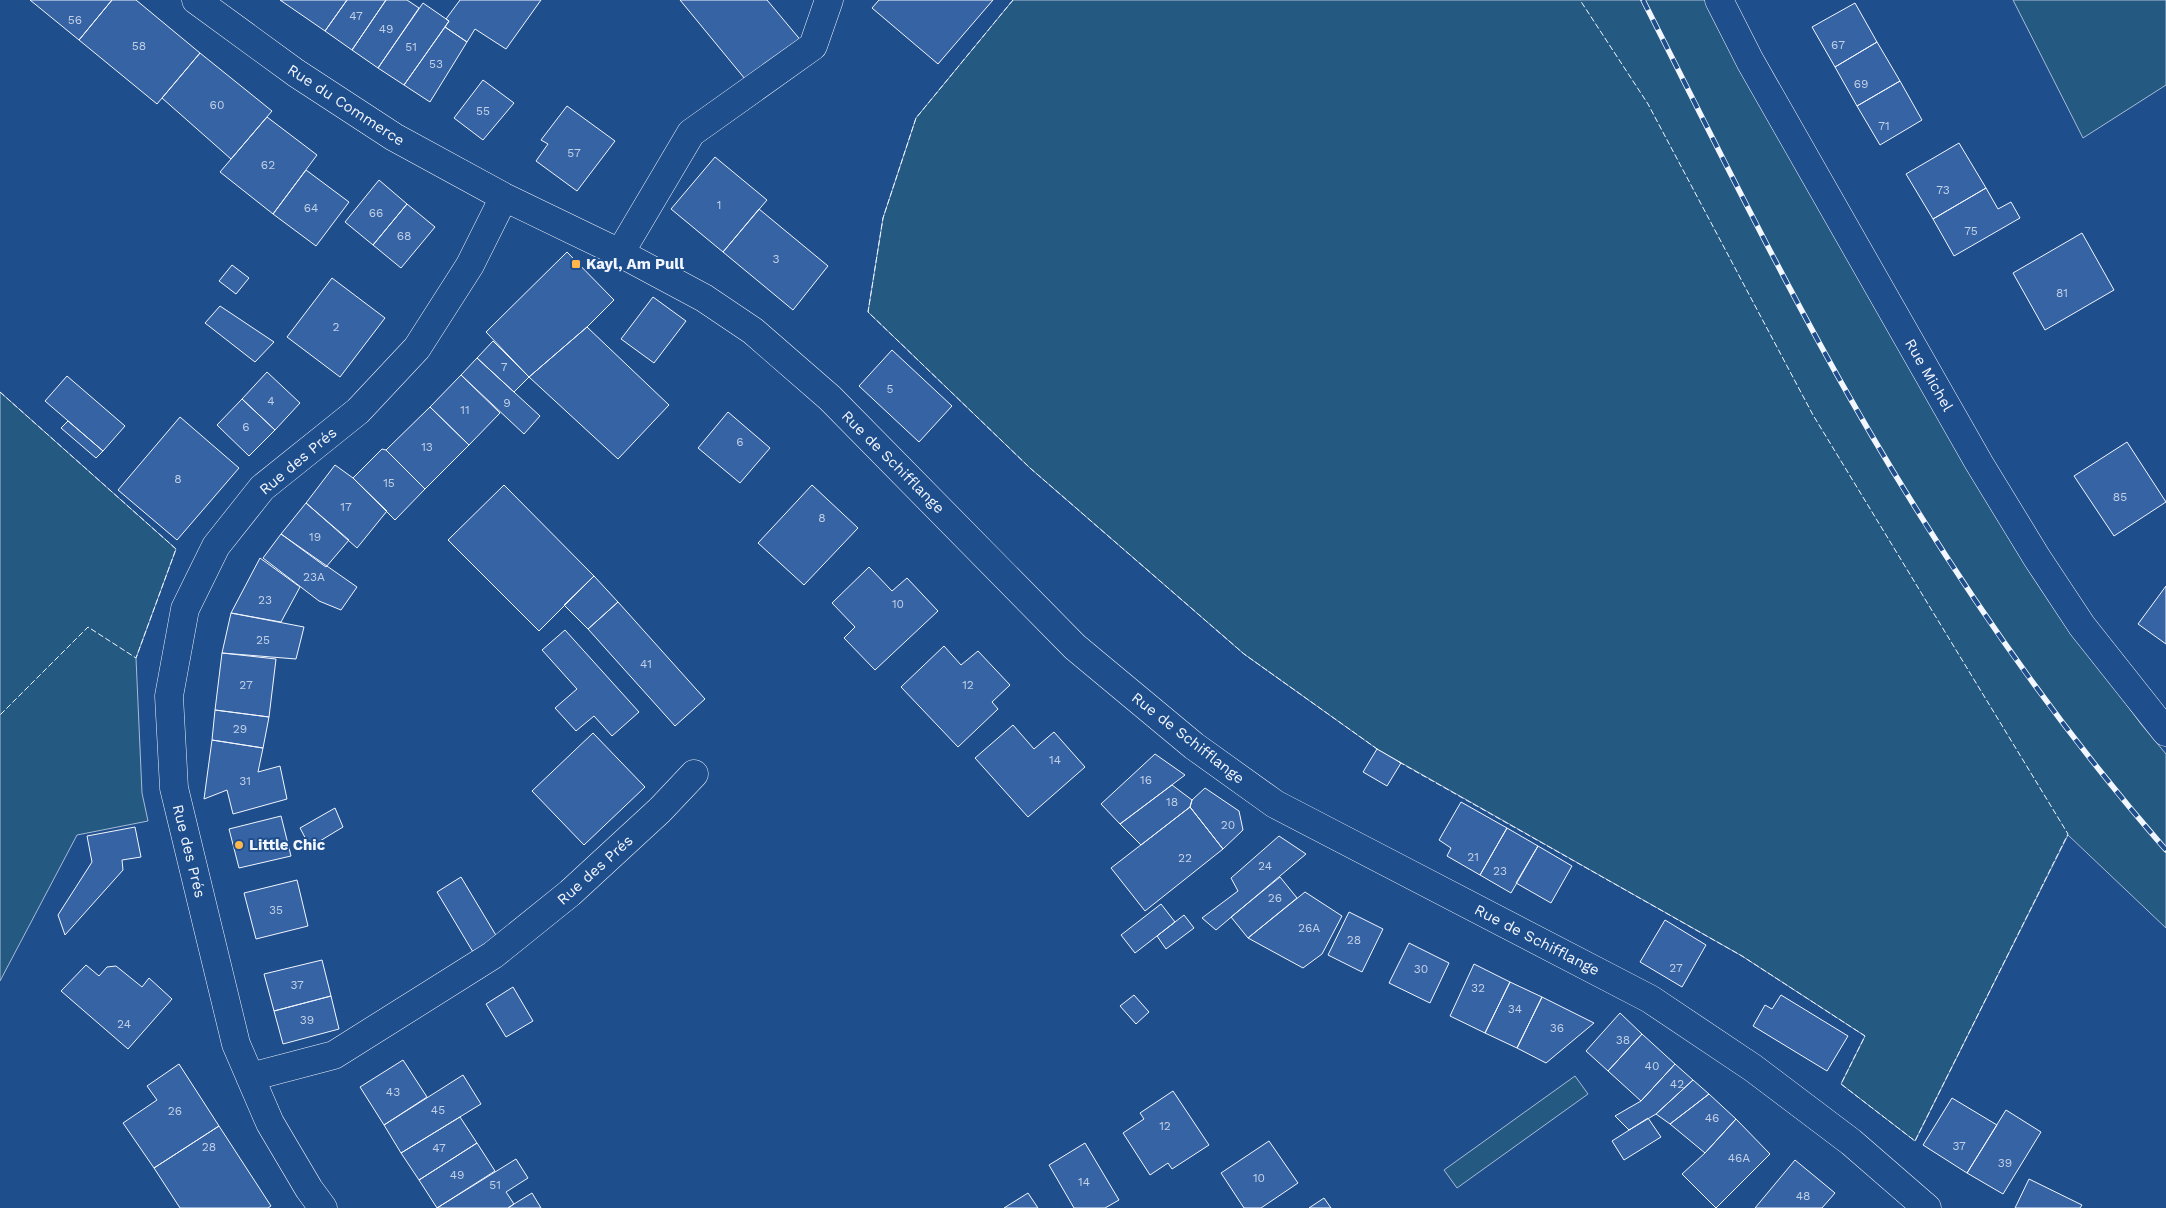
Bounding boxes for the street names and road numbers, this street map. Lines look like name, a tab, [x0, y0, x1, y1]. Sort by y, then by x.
street label: Rue du Commerce	[284, 60, 408, 150]
street label: Rue Michel	[1901, 336, 1957, 415]
street label: Rue de Schifflange	[838, 407, 948, 517]
street label: Rue des Prés	[256, 423, 340, 499]
street label: Rue de Schifflange	[1128, 688, 1248, 788]
street label: Rue des Prés	[169, 802, 209, 900]
street label: Rue des Prés	[553, 831, 637, 909]
street label: Rue de Schifflange	[1471, 901, 1603, 979]

